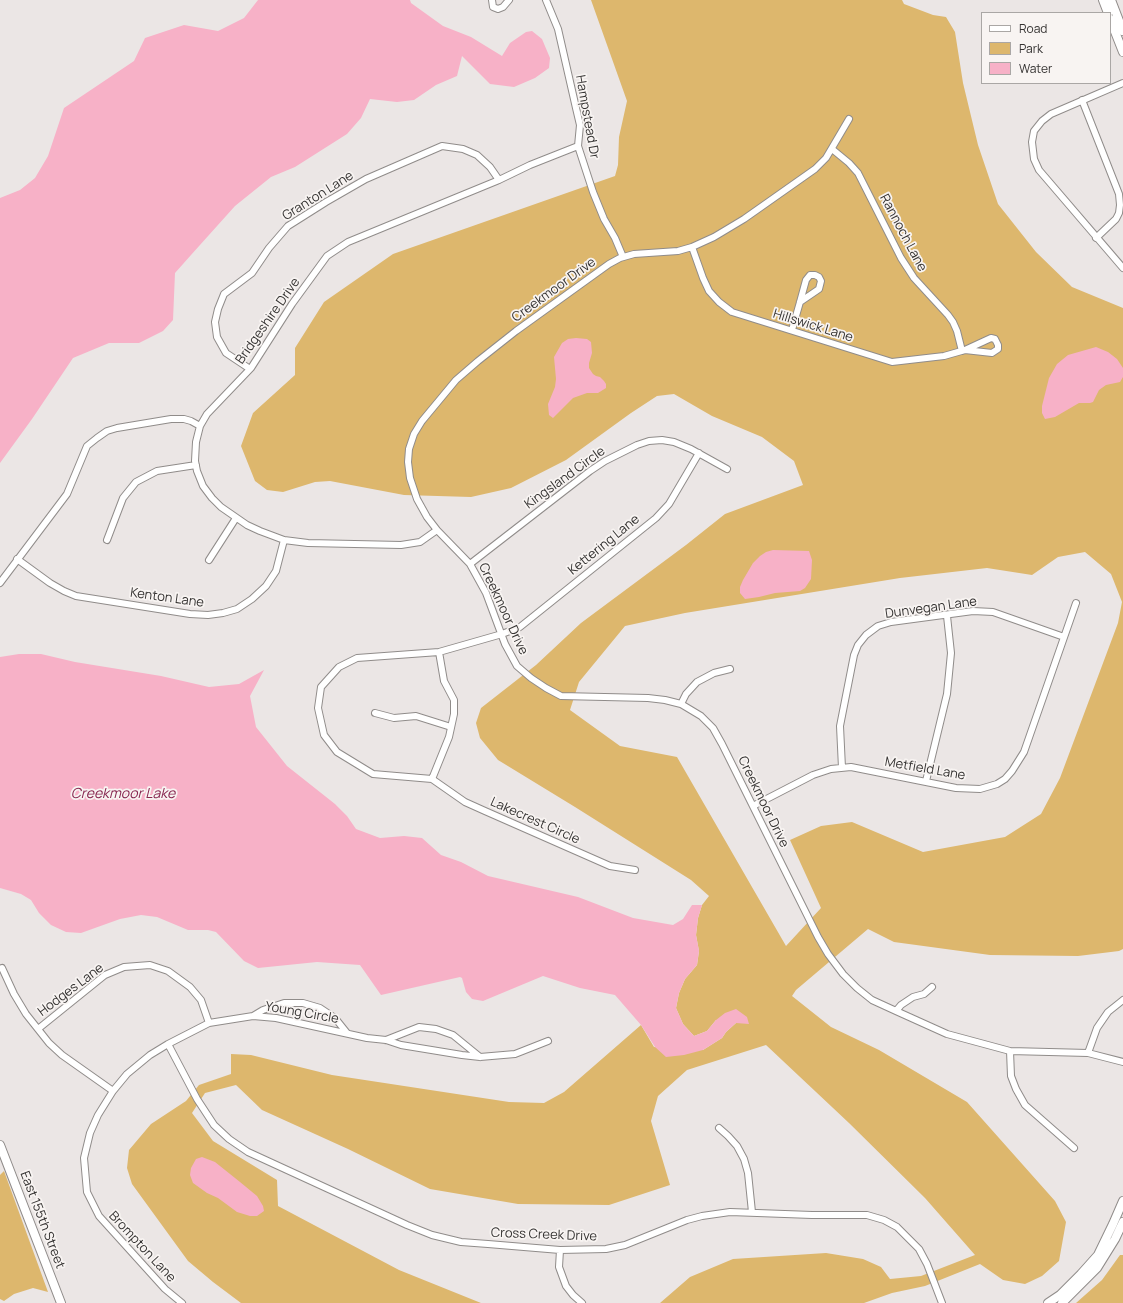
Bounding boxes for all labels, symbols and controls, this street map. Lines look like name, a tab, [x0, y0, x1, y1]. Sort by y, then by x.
legend	[981, 12, 1111, 84]
text: Road	[1019, 20, 1047, 37]
text: Park	[1019, 40, 1043, 57]
text: Water	[1019, 60, 1052, 77]
street label: Hampstead Dr	[572, 74, 602, 160]
street label: Granton Lane	[280, 168, 356, 224]
street label: Rannoch Lane	[876, 192, 930, 274]
street label: Creekmoor Drive	[509, 254, 599, 326]
street label: Bridgeshire Drive	[233, 275, 303, 367]
street label: Hillswick Lane	[771, 306, 855, 346]
street label: Kingsland Circle	[522, 444, 608, 512]
street label: Kettering Lane	[565, 512, 643, 578]
street label: Creekmoor Drive	[475, 561, 531, 657]
street label: Kenton Lane	[129, 585, 205, 611]
street label: Dunvegan Lane	[884, 594, 978, 622]
street label: Creekmoor Drive	[734, 754, 792, 850]
street label: Metfield Lane	[883, 754, 967, 784]
water label: Creekmoor Lake	[71, 786, 175, 802]
street label: Lakecrest Circle	[488, 794, 582, 848]
street label: Hodges Lane	[35, 960, 107, 1020]
street label: Young Circle	[264, 999, 340, 1027]
street label: East 155th Street	[16, 1169, 68, 1271]
street label: Brompton Lane	[105, 1208, 179, 1286]
street label: Cross Creek Drive	[491, 1225, 597, 1245]

